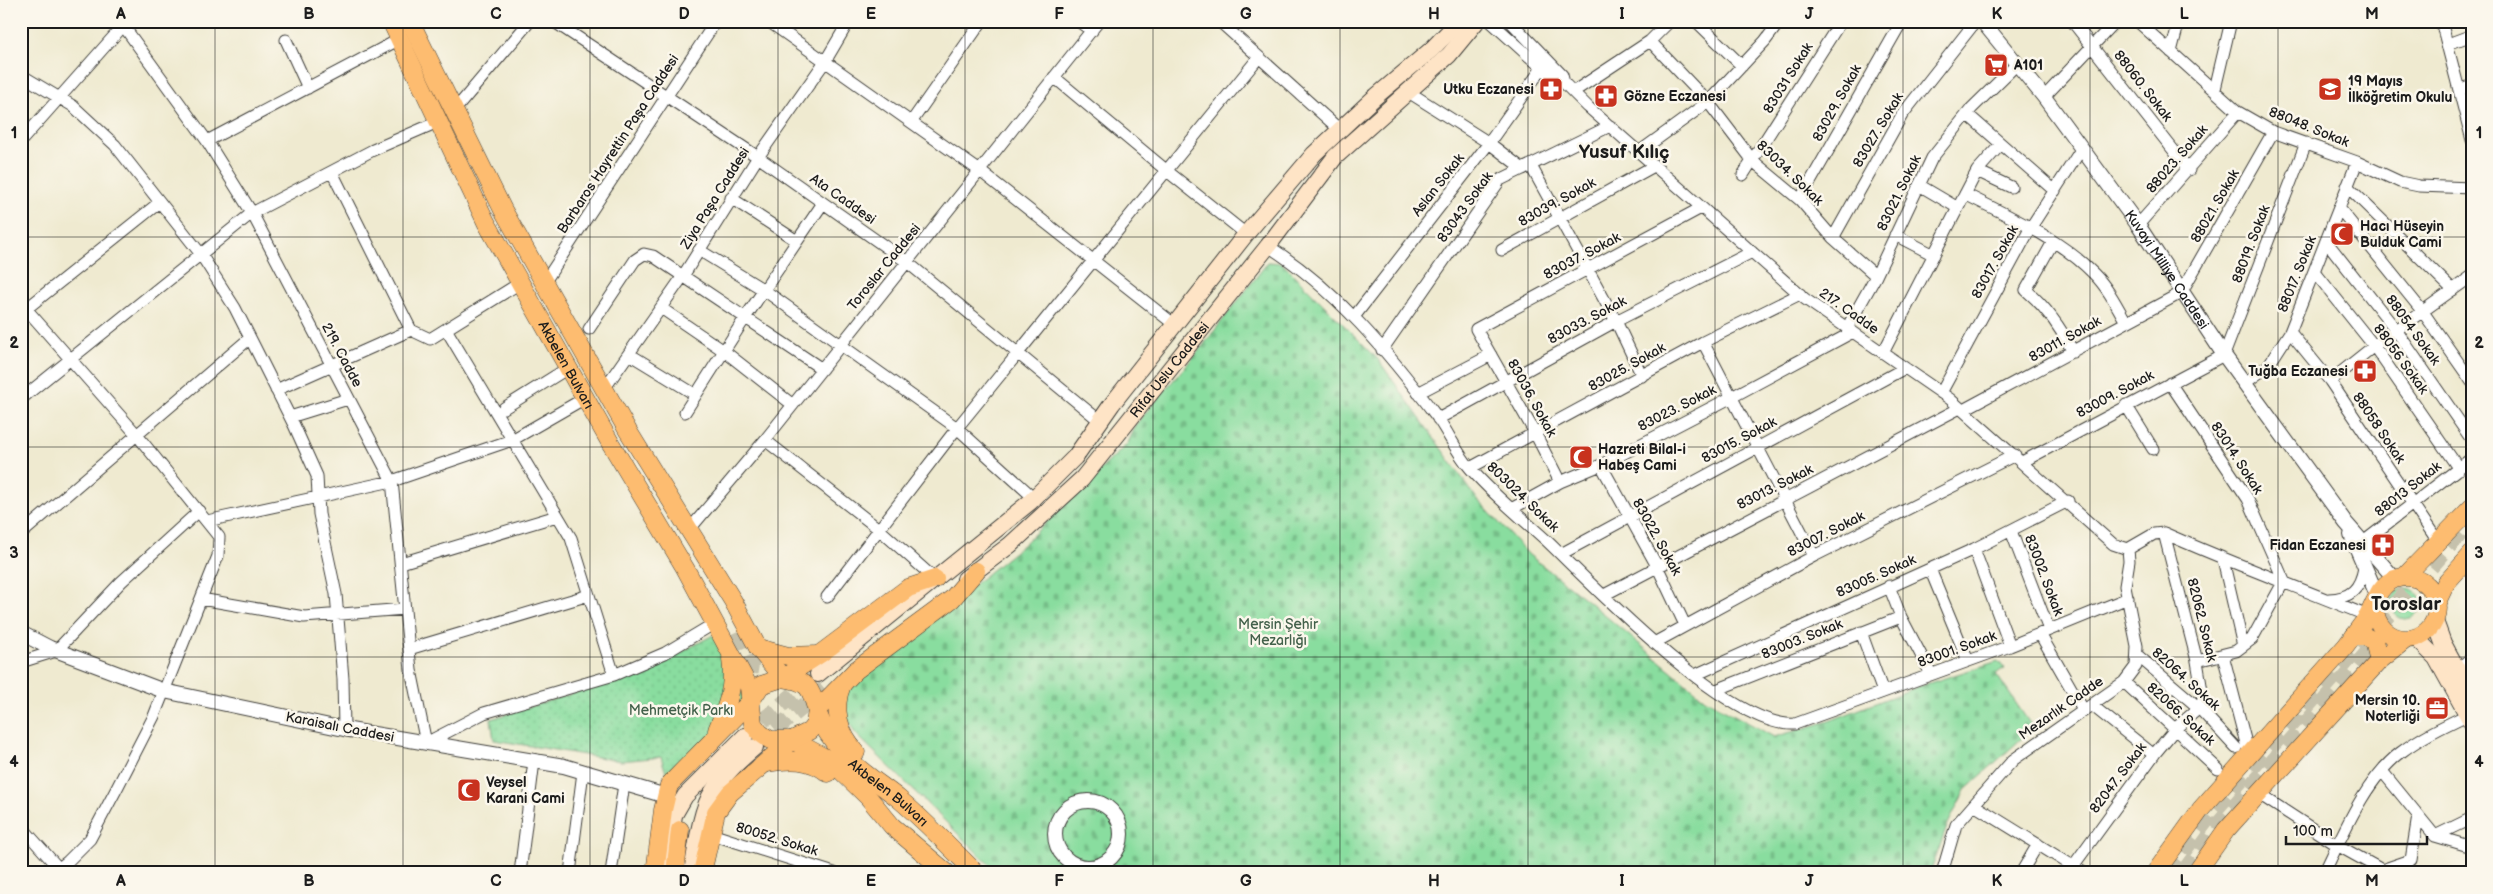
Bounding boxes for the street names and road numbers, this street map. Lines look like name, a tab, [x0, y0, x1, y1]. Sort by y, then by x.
street label: 83031 Sokak	[1759, 39, 1817, 117]
street label: 88060. Sokak	[2110, 47, 2176, 125]
street label: Barbaros Hayrettin Paşa Caddesi	[554, 51, 682, 237]
street label: 83029. Sokak	[1809, 61, 1865, 144]
street label: 83027. Sokak	[1849, 89, 1907, 170]
street label: 88048. Sokak	[2266, 103, 2352, 151]
street label: 88023. Sokak	[2143, 121, 2211, 197]
street label: 83034. Sokak	[1753, 137, 1827, 209]
street label: Ziya Paşa Caddesi	[676, 144, 753, 253]
street label: Aslan Sokak	[1408, 150, 1468, 220]
street label: 83021. Sokak	[1873, 152, 1925, 234]
street label: 88021. Sokak	[2187, 166, 2243, 246]
street label: 83043 Sokak	[1434, 168, 1496, 246]
street label: Ata Caddesi	[807, 170, 879, 228]
street label: 83039. Sokak	[1515, 174, 1599, 230]
street label: 88019. Sokak	[2228, 202, 2274, 285]
street label: Kuvayi Milliye Caddesi	[2121, 207, 2213, 332]
street label: Toroslar Caddesi	[844, 220, 924, 314]
street label: 83017. Sokak	[1968, 222, 2022, 302]
street label: 83037. Sokak	[1541, 229, 1623, 283]
street label: 88017. Sokak	[2274, 233, 2320, 315]
street label: 217. Cadde	[1816, 284, 1882, 338]
street label: 83033. Sokak	[1545, 292, 1629, 348]
street label: 88054 Sokak	[2382, 292, 2444, 368]
street label: 83011. Sokak	[2026, 312, 2104, 366]
street label: Akbelen Bulvarı	[535, 318, 598, 412]
street label: Rifat Uslu Caddesi	[1126, 318, 1213, 421]
street label: 219. Cadde	[318, 320, 366, 390]
street label: 88056 Sokak	[2370, 321, 2432, 397]
street label: 83025. Sokak	[1586, 339, 1669, 395]
street label: 83036. Sokak	[1504, 356, 1560, 440]
street label: 83009. Sokak	[2073, 366, 2157, 422]
street label: 83023. Sokak	[1635, 381, 1719, 435]
street label: 88058 Sokak	[2349, 389, 2409, 467]
street label: 83015. Sokak	[1699, 413, 1780, 467]
street label: 83014. Sokak	[2207, 419, 2267, 498]
street label: 803024. Sokak	[1483, 458, 1563, 536]
street label: 88013 Sokak	[2371, 458, 2445, 520]
street label: 83013. Sokak	[1734, 461, 1816, 513]
street label: 83022. Sokak	[1629, 495, 1685, 579]
street label: 83007. Sokak	[1785, 507, 1867, 561]
street label: 83002. Sokak	[2021, 532, 2067, 618]
street label: 83005. Sokak	[1834, 551, 1919, 601]
street label: 82062. Sokak	[2183, 576, 2221, 664]
street label: 83003. Sokak	[1759, 615, 1845, 663]
street label: 83001. Sokak	[1915, 627, 1999, 671]
street label: 82064. Sokak	[2148, 644, 2224, 714]
street label: Mezarlık Cadde	[2015, 673, 2107, 743]
street label: 82066. Sokak	[2143, 679, 2219, 749]
street label: Karaisalı Caddesi	[284, 708, 396, 746]
street label: 82047. Sokak	[2086, 739, 2150, 817]
street label: Akbelen Bulvarı	[845, 755, 932, 830]
street label: 80052. Sokak	[734, 818, 820, 860]

